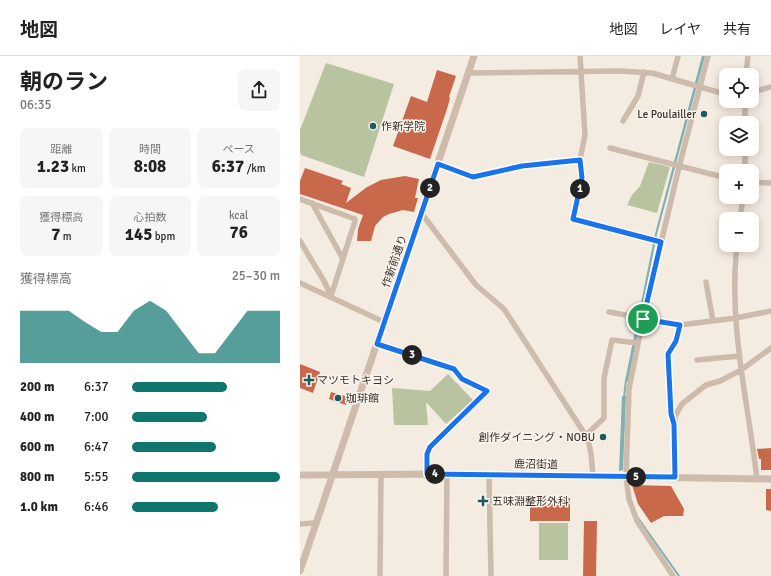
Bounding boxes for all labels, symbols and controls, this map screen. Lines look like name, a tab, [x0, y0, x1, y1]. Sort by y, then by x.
text: 地図	[20, 18, 58, 42]
text: 地図	[609, 21, 637, 38]
text: レイヤ	[659, 21, 701, 38]
text: 共有	[723, 21, 751, 38]
text: 朝のラン	[20, 68, 108, 95]
map controls	[719, 68, 759, 252]
button: locate	[719, 68, 759, 108]
button: share	[238, 69, 280, 111]
text: 06:35	[20, 97, 52, 113]
place label: Le Poulailler	[637, 108, 696, 121]
marker: Le Poulailler	[699, 109, 709, 119]
button: layers	[719, 116, 759, 156]
place label: 作新学院	[381, 120, 425, 133]
marker: 作新学院	[368, 121, 378, 131]
text: 距離	[50, 143, 72, 156]
text: 時間	[139, 143, 161, 156]
text: ペース	[222, 143, 255, 156]
text: 1.23	[37, 156, 69, 177]
text: 8:08	[134, 156, 166, 177]
text: 6:37	[212, 156, 244, 177]
text: km	[69, 162, 86, 175]
text: /km	[244, 162, 266, 175]
button: +	[719, 164, 759, 204]
pin: 2	[420, 178, 440, 198]
pin: 1	[570, 179, 590, 199]
text: 2	[427, 181, 433, 194]
text: 1	[577, 182, 583, 195]
text: kcal	[229, 209, 248, 222]
text: 獲得標高	[39, 211, 83, 224]
text: 心拍数	[133, 211, 166, 224]
button: −	[719, 212, 759, 252]
text: 76	[229, 222, 248, 243]
text: 7	[51, 224, 60, 245]
text: 145	[125, 224, 152, 245]
text: m	[60, 230, 72, 243]
text: bpm	[152, 230, 175, 243]
street label: 作新前通り	[379, 233, 410, 289]
text: 25–30 m	[232, 268, 280, 284]
text: 獲得標高	[20, 271, 72, 287]
pin	[626, 302, 660, 336]
icon: arrive	[632, 308, 654, 330]
pin: 3	[402, 345, 422, 365]
text: 3	[409, 348, 415, 361]
place label: マツモトキヨシ	[317, 374, 394, 387]
marker: マツモトキヨシ	[304, 375, 314, 385]
text: 200 m	[20, 379, 54, 395]
text: 6:37	[84, 379, 109, 395]
place label: 珈琲館	[346, 392, 379, 405]
marker: 珈琲館	[333, 393, 343, 403]
text: 400 m	[20, 409, 54, 425]
text: 7:00	[84, 409, 109, 425]
place label: 創作ダイニング・NOBU	[478, 431, 595, 444]
marker: 創作ダイニング・NOBU	[598, 432, 608, 442]
text: 600 m	[20, 439, 54, 455]
text: 6:47	[84, 439, 109, 455]
street label: 鹿沼街道	[514, 458, 558, 471]
pin: 4	[425, 464, 445, 484]
text: 4	[432, 467, 438, 480]
pin: 5	[626, 467, 646, 487]
text: 800 m	[20, 469, 54, 485]
text: 5:55	[84, 469, 109, 485]
text: 5	[633, 470, 639, 483]
marker: 五味淵整形外科	[477, 495, 489, 507]
place label: 五味淵整形外科	[492, 495, 569, 508]
text: 1.0 km	[20, 499, 58, 515]
text: 6:46	[84, 499, 109, 515]

